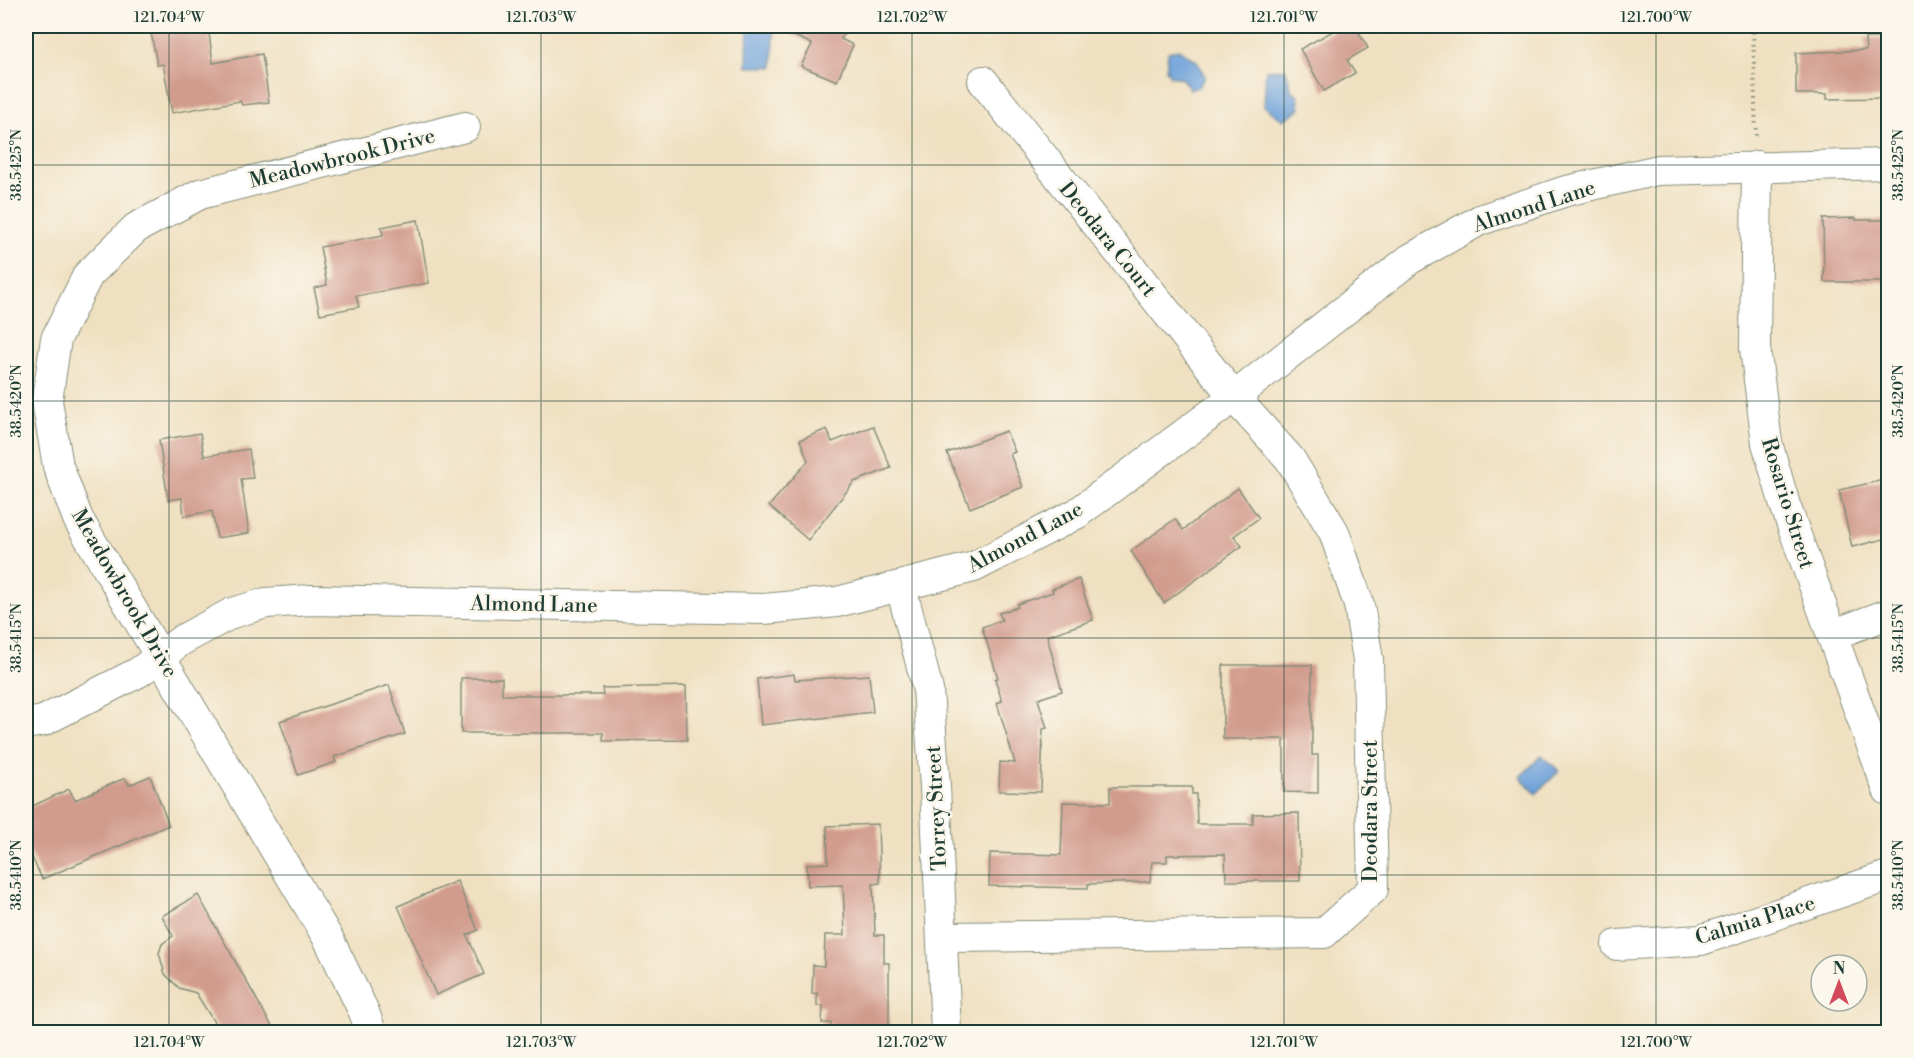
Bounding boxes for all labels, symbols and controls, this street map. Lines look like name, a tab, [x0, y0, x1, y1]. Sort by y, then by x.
text: 121.704°W	[134, 8, 205, 27]
text: 121.703°W	[506, 8, 576, 27]
text: 121.702°W	[877, 8, 947, 27]
text: 121.701°W	[1250, 8, 1318, 27]
text: 121.700°W	[1620, 8, 1692, 27]
street label: Meadowbrook Drive	[247, 123, 438, 195]
text: 38.5425°N	[7, 129, 26, 201]
text: 38.5425°N	[1889, 129, 1908, 201]
street label: Almond Lane	[1469, 175, 1599, 239]
street label: Deodara Court	[1053, 177, 1162, 303]
text: 38.5420°N	[7, 364, 26, 438]
text: 38.5420°N	[1889, 364, 1908, 438]
street label: Rosario Street	[1755, 435, 1819, 572]
street label: Almond Lane	[962, 497, 1088, 580]
street label: Meadowbrook Drive	[65, 504, 183, 683]
street label: Almond Lane	[469, 591, 598, 619]
text: 38.5415°N	[7, 603, 26, 673]
text: 38.5415°N	[1889, 603, 1908, 673]
street label: Deodara Street	[1358, 739, 1384, 882]
street label: Torrey Street	[921, 744, 953, 871]
text: 38.5410°N	[7, 840, 26, 910]
text: 38.5410°N	[1889, 840, 1908, 910]
street label: Calmia Place	[1692, 890, 1818, 952]
north arrow	[1809, 953, 1869, 1013]
text: N	[1833, 959, 1846, 979]
text: 121.704°W	[134, 1033, 205, 1052]
text: 121.703°W	[506, 1033, 576, 1052]
text: 121.702°W	[877, 1033, 947, 1052]
text: 121.701°W	[1250, 1033, 1318, 1052]
text: 121.700°W	[1620, 1033, 1692, 1052]

